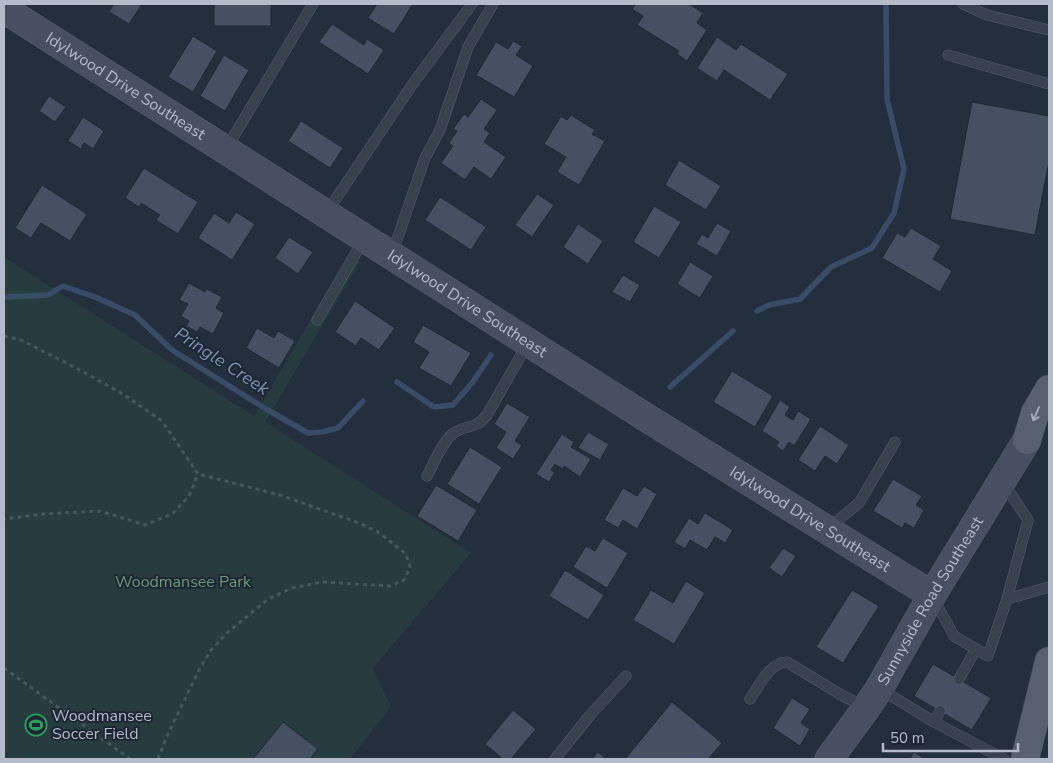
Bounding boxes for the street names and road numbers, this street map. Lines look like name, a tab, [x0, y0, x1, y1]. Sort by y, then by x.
street label: Idylwood Drive Southeast	[41, 27, 210, 146]
street label: Idylwood Drive Southeast	[383, 245, 552, 363]
street label: Idylwood Drive Southeast	[725, 461, 895, 578]
street label: Sunnyside Road Southeast	[872, 512, 989, 689]

